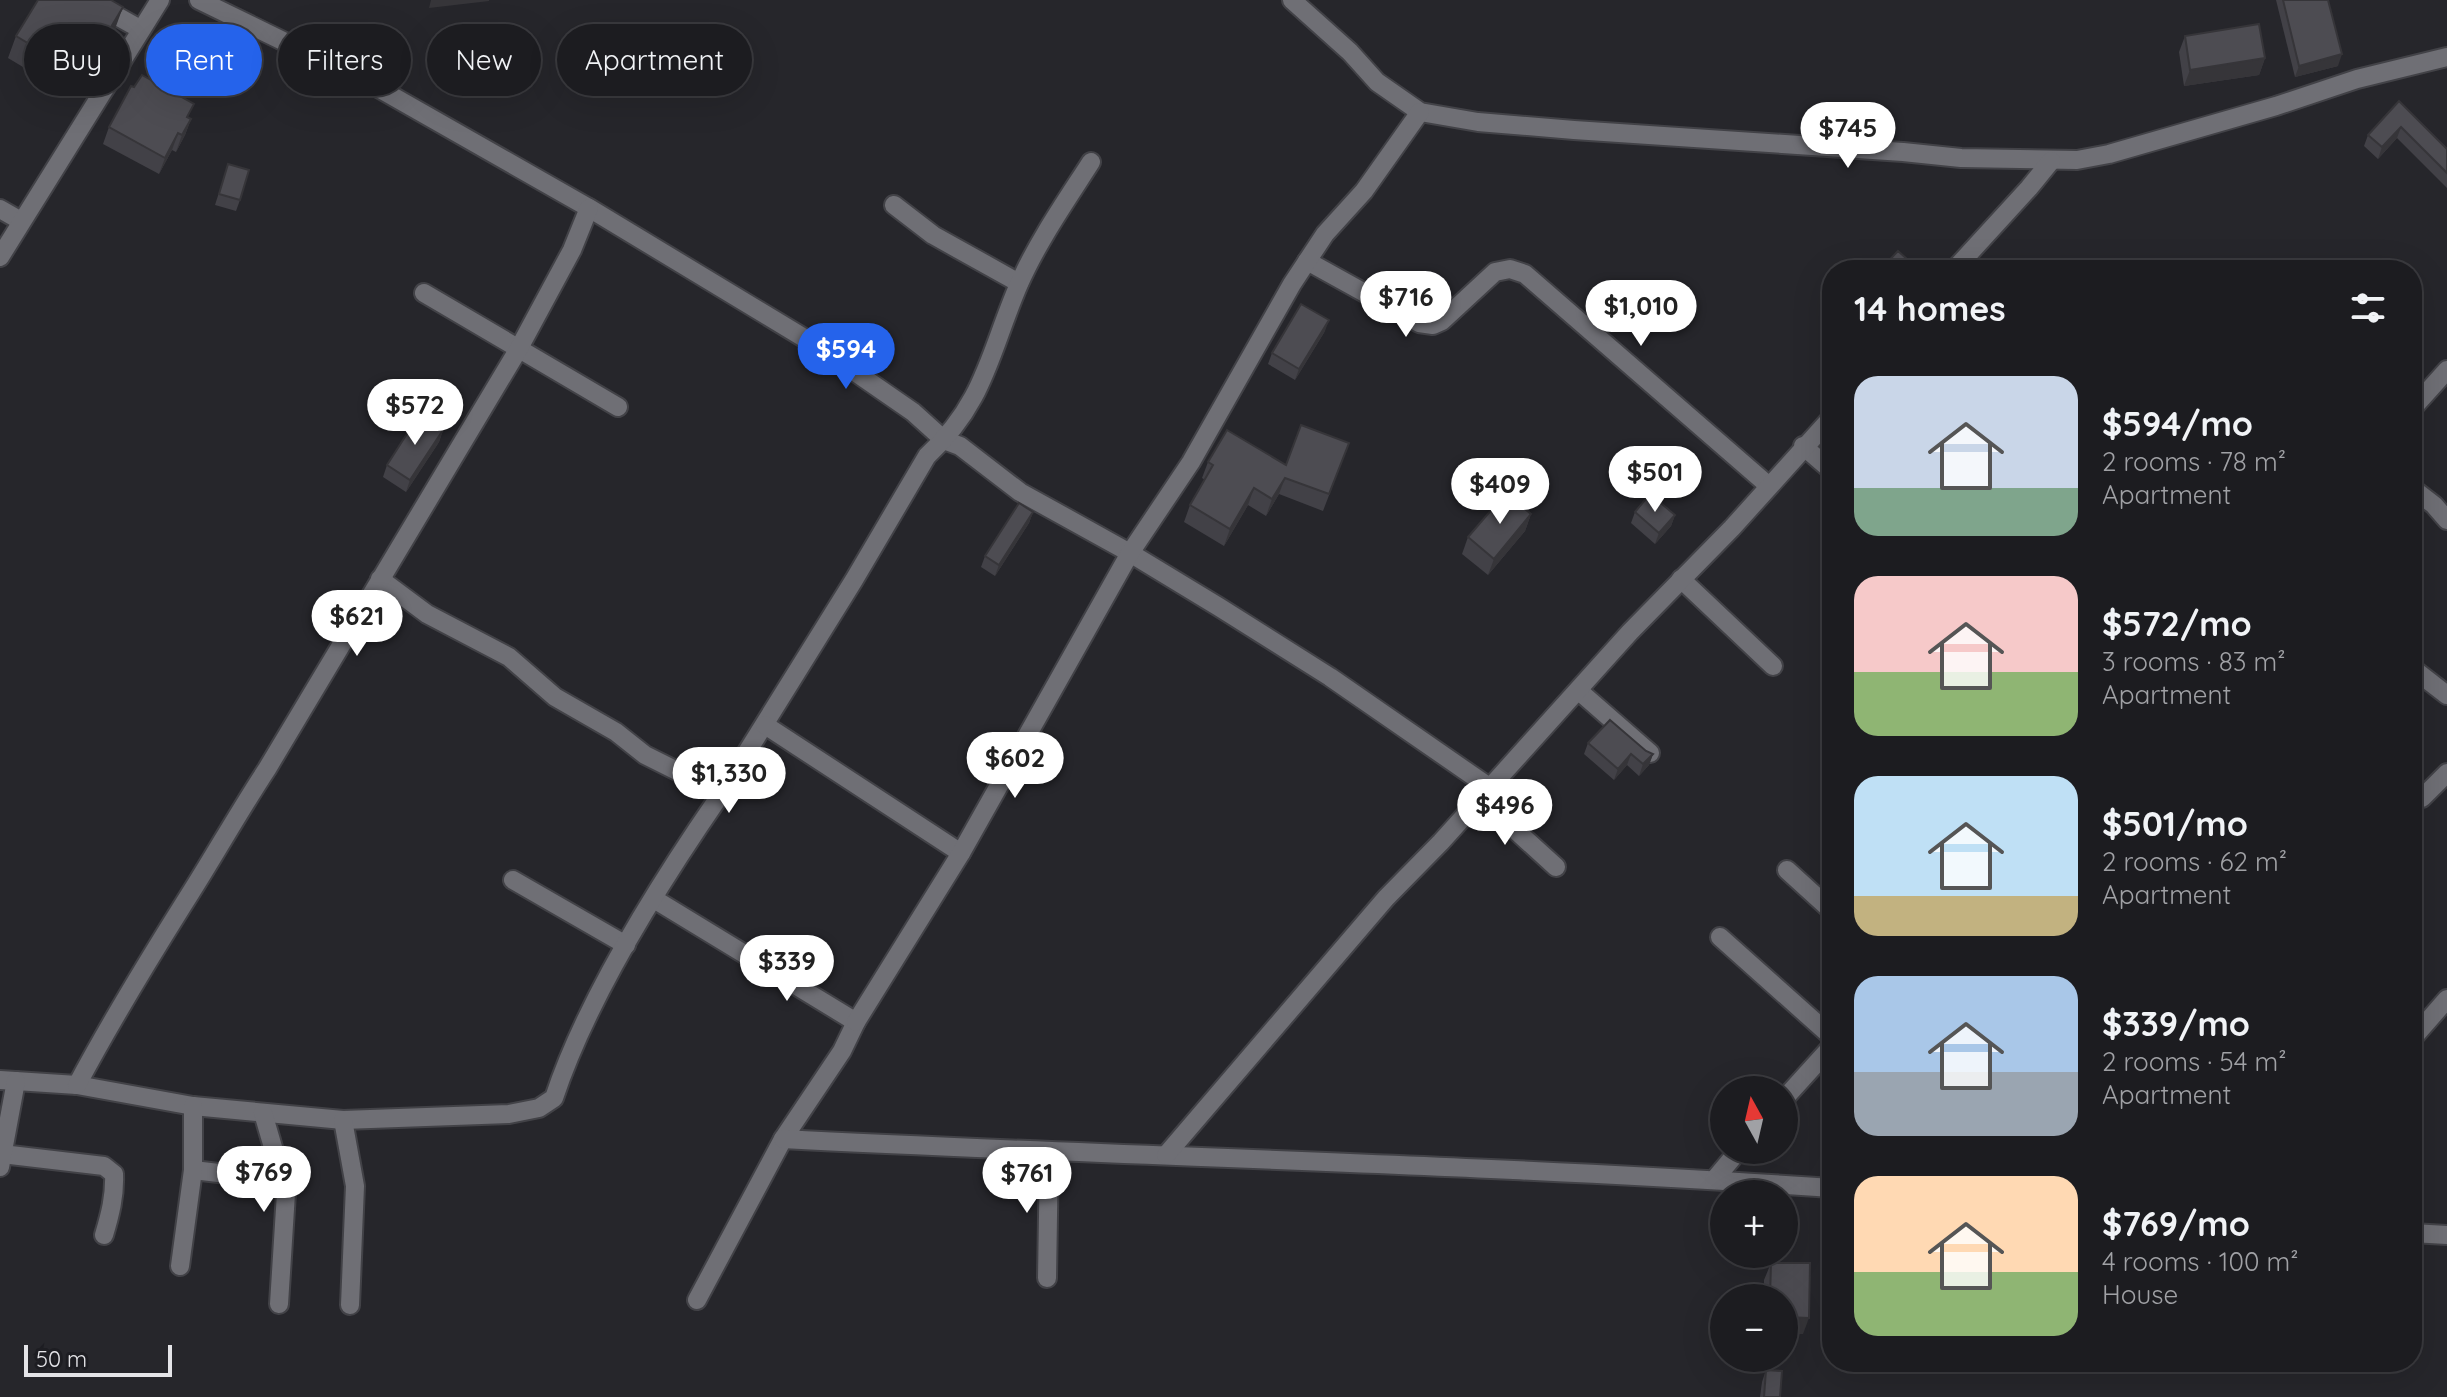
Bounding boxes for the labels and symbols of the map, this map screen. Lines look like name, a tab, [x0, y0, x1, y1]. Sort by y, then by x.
pin: $745	[1801, 102, 1895, 170]
pin: $716	[1359, 271, 1453, 339]
pin: $1,010	[1576, 280, 1706, 348]
pin: $594	[799, 323, 893, 391]
pin: $572	[368, 379, 462, 447]
pin: $501	[1608, 446, 1702, 514]
pin: $409	[1453, 458, 1547, 526]
pin: $621	[310, 590, 404, 658]
pin: $602	[968, 732, 1062, 800]
pin: $1,330	[664, 747, 794, 815]
pin: $496	[1458, 779, 1552, 847]
pin: $339	[740, 935, 834, 1003]
north arrow	[1710, 1076, 1798, 1164]
pin: $769	[217, 1146, 311, 1214]
pin: $761	[980, 1147, 1074, 1215]
scale bar	[24, 1341, 172, 1377]

